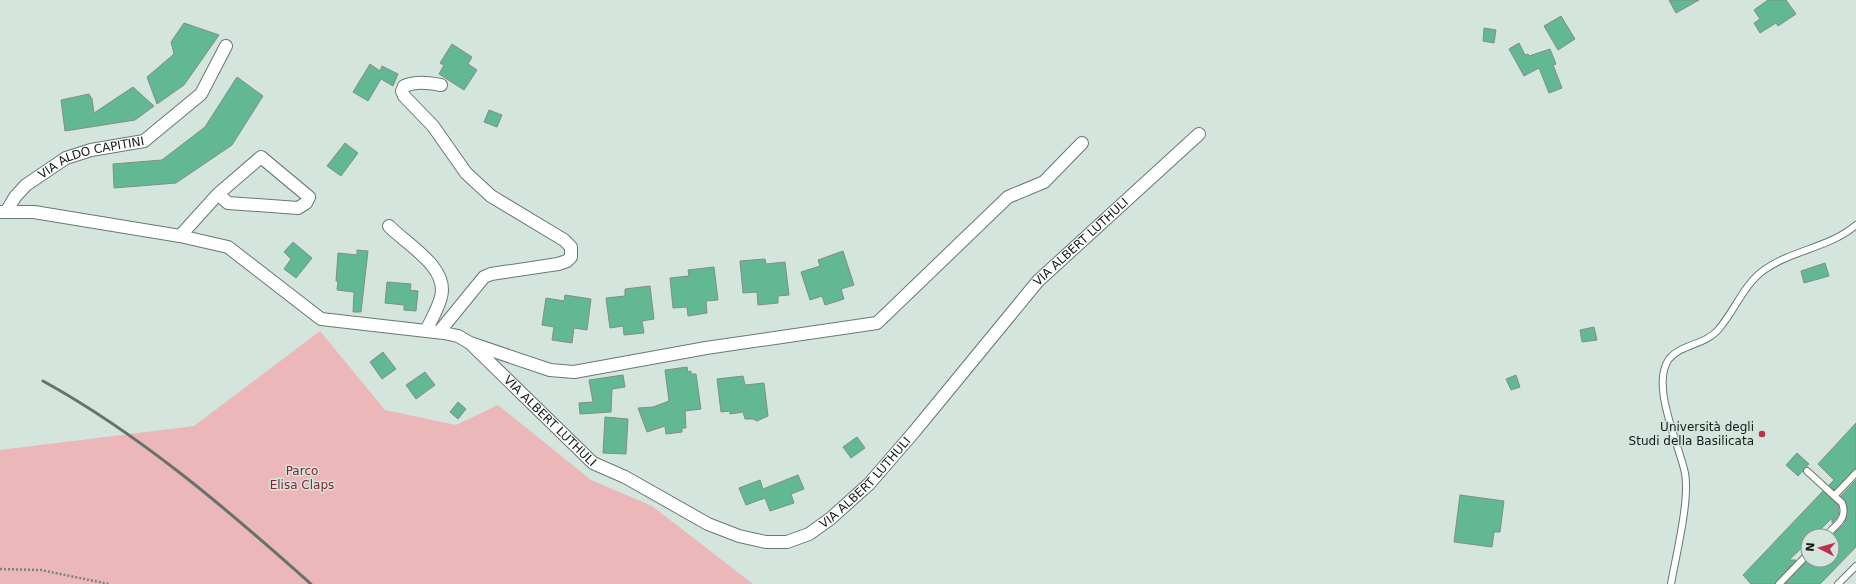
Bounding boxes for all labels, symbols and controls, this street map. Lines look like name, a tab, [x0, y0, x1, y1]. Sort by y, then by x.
street label: VIA ALDO CAPITINI	[36, 134, 145, 182]
street label: VIA ALBERT LUTHULI	[1031, 195, 1131, 289]
street label: VIA ALBERT LUTHULI	[501, 373, 599, 469]
place label: Università degli Studi della Basilicata	[1629, 420, 1754, 448]
marker: Università degli Studi della Basilicata	[1757, 429, 1767, 439]
street label: VIA ALBERT LUTHULI	[817, 434, 913, 531]
park label: Parco Elisa Claps	[270, 464, 334, 492]
north arrow	[1800, 528, 1840, 568]
text: N	[1804, 542, 1817, 552]

